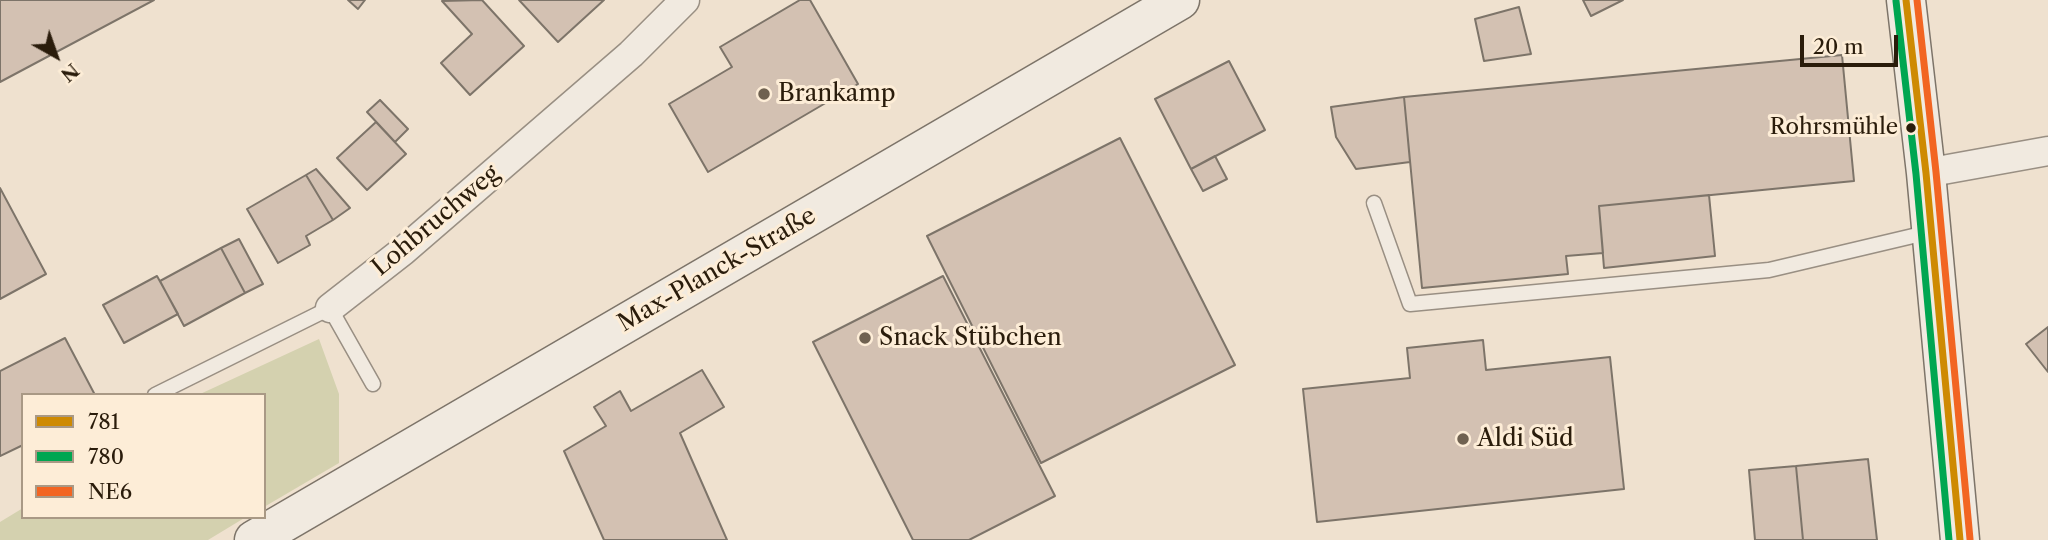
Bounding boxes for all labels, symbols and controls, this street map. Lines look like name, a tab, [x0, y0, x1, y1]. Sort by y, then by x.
north arrow	[21, 21, 91, 91]
scale bar	[1803, 21, 1901, 65]
text: 20 m	[1813, 34, 1864, 59]
text: N	[56, 58, 84, 87]
place label: Brankamp	[778, 80, 896, 108]
marker: Brankamp	[756, 86, 772, 102]
place label: Rohrsmühle	[1770, 115, 1898, 141]
marker: Rohrsmühle	[1904, 121, 1918, 135]
street label: Lohbruchweg	[367, 159, 505, 283]
street label: Max-Planck-Straße	[613, 202, 821, 338]
place label: Snack Stübchen	[879, 324, 1062, 352]
marker: Snack Stübchen	[857, 330, 873, 346]
legend	[21, 393, 266, 519]
text: 781	[88, 409, 120, 434]
place label: Aldi Süd	[1477, 425, 1574, 453]
marker: Aldi Süd	[1455, 431, 1471, 447]
text: 780	[88, 444, 124, 469]
text: NE6	[88, 479, 132, 504]

